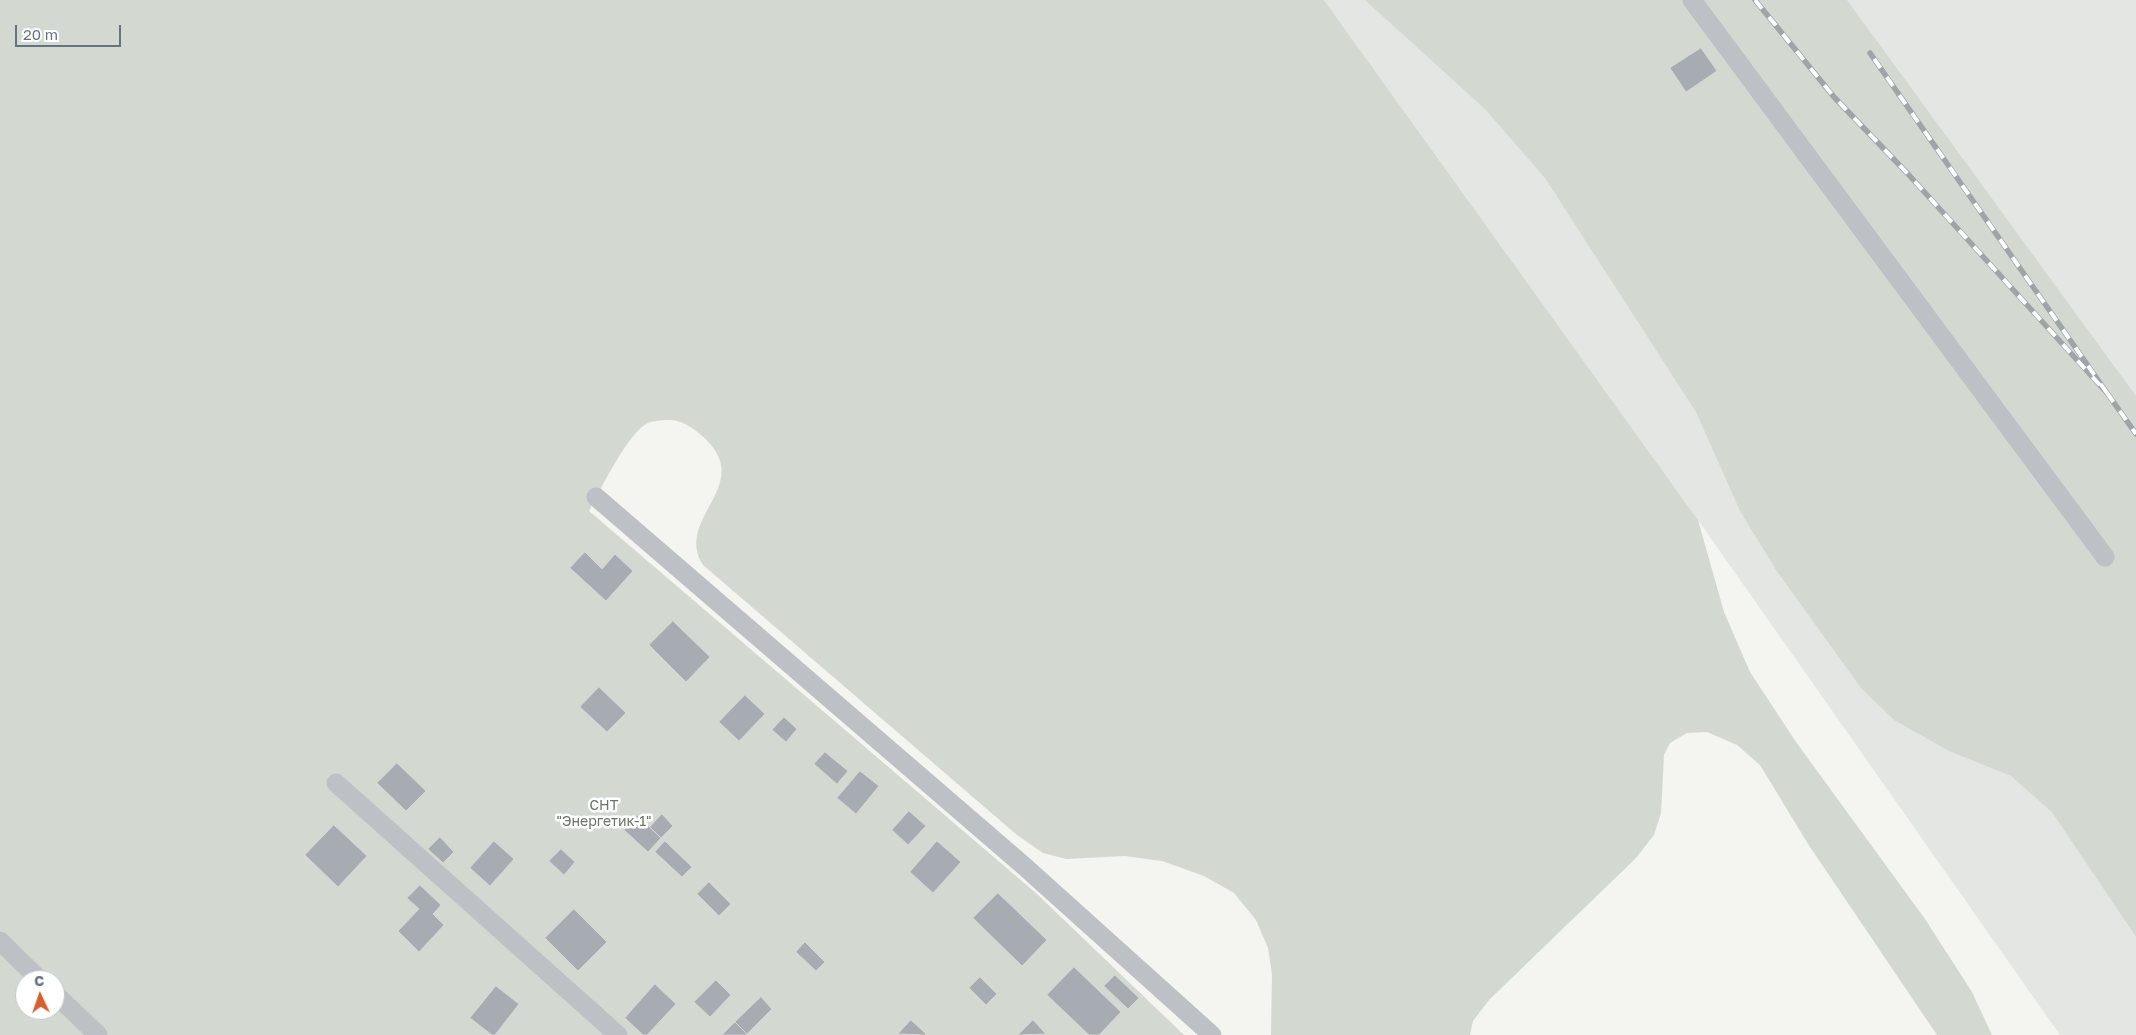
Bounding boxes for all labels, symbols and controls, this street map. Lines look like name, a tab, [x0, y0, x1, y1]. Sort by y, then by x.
scale bar	[18, 15, 124, 47]
text: 20 m	[23, 25, 58, 43]
park label: СНТ "Энергетик-1"	[557, 798, 651, 830]
north arrow	[15, 970, 65, 1020]
text: С	[34, 972, 45, 989]

